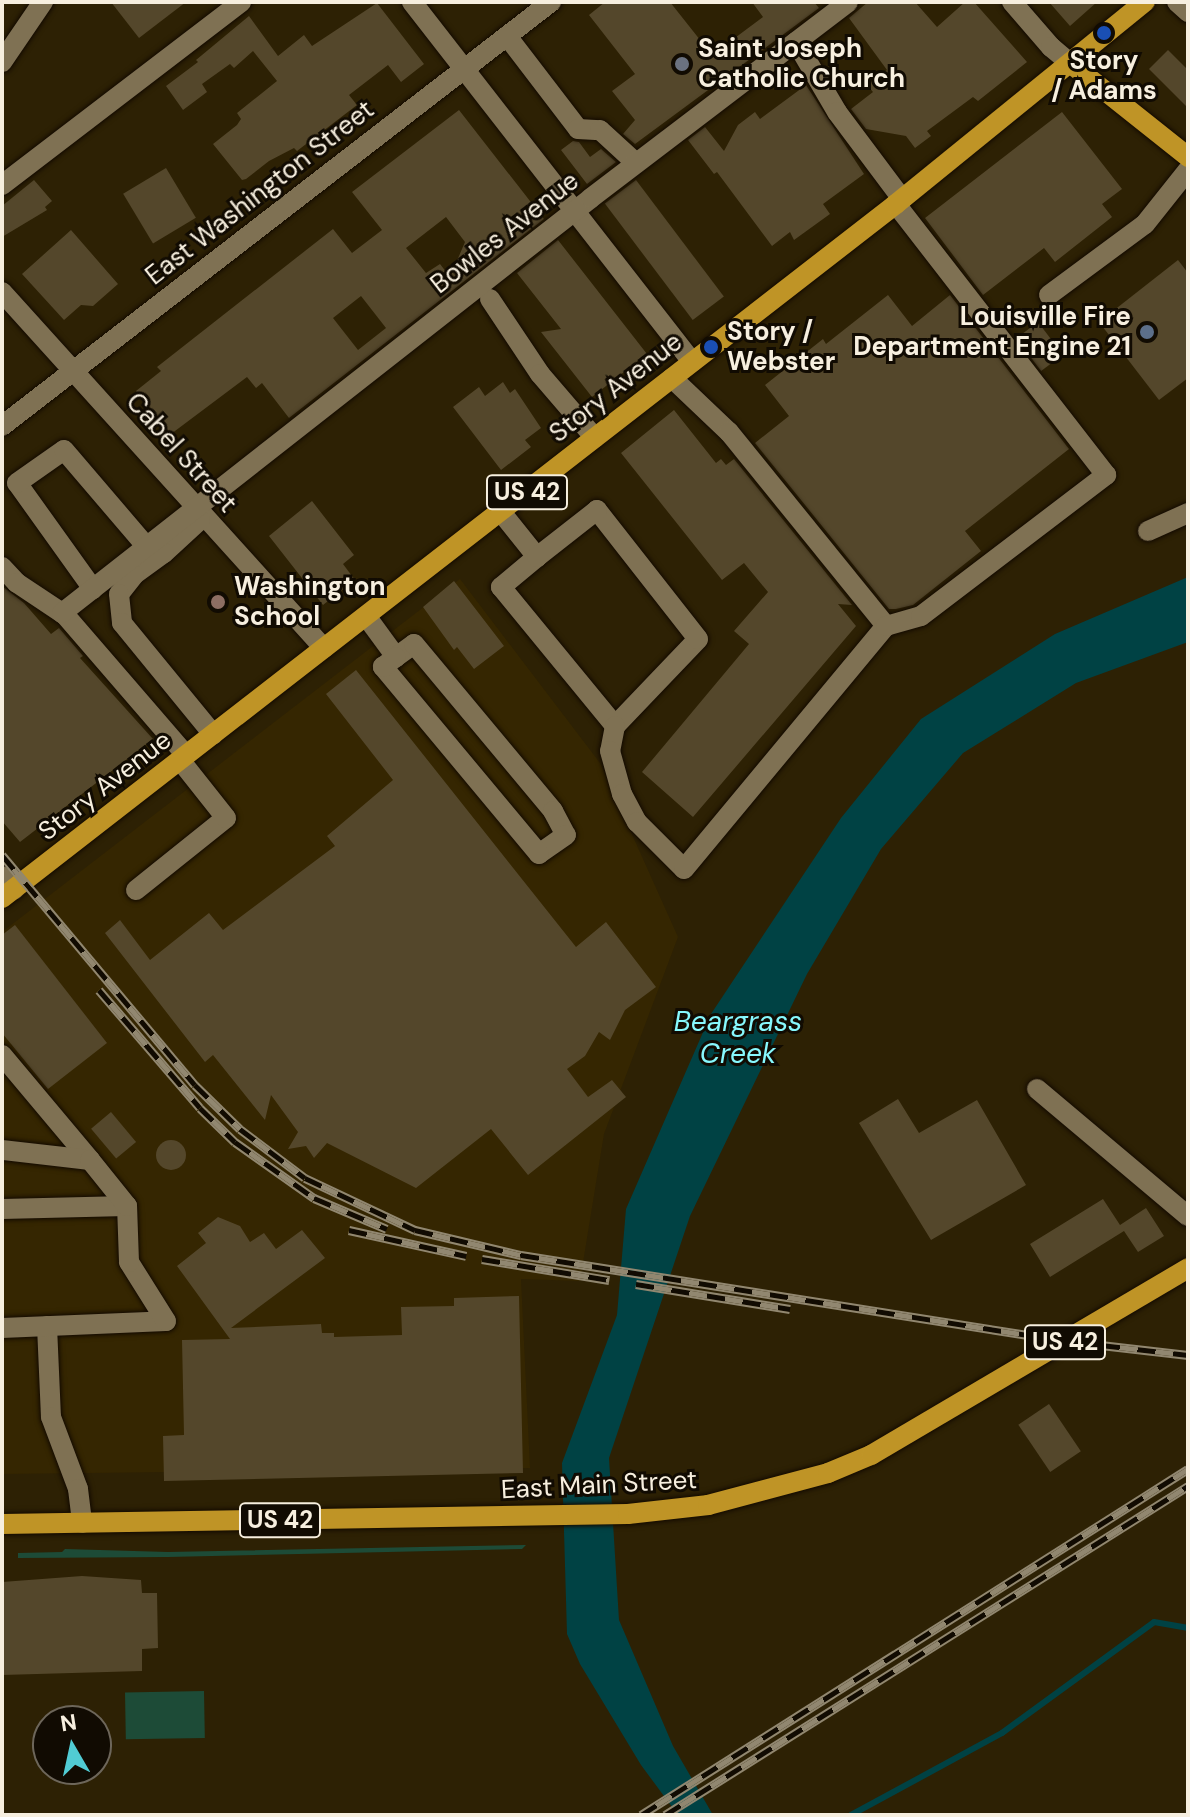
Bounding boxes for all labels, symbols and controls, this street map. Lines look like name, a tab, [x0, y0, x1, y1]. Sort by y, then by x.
marker: Story / Adams	[1095, 24, 1113, 42]
place label: Saint Joseph Catholic Church	[698, 33, 905, 94]
place label: Story / Adams	[1051, 45, 1157, 106]
marker: Saint Joseph Catholic Church	[673, 55, 691, 73]
street label: East Washington Street	[140, 94, 380, 292]
street label: Bowles Avenue	[425, 166, 585, 300]
place label: Louisville Fire Department Engine 21	[853, 301, 1131, 362]
place label: Story / Webster	[727, 316, 835, 378]
marker: Louisville Fire Department Engine 21	[1138, 323, 1156, 341]
street label: Story Avenue	[543, 327, 689, 449]
marker: Story / Webster	[702, 338, 720, 356]
street label: Cabel Street	[119, 387, 243, 519]
road number: US 42	[485, 472, 569, 512]
place label: Washington School	[234, 571, 386, 632]
marker: Washington School	[209, 593, 227, 611]
street label: Story Avenue	[32, 725, 178, 847]
water label: Beargrass Creek	[674, 1005, 802, 1071]
road number: US 42	[1023, 1322, 1107, 1362]
street label: East Main Street	[500, 1464, 698, 1506]
road number: US 42	[238, 1500, 322, 1540]
north arrow	[32, 1705, 112, 1785]
text: N	[58, 1707, 79, 1738]

